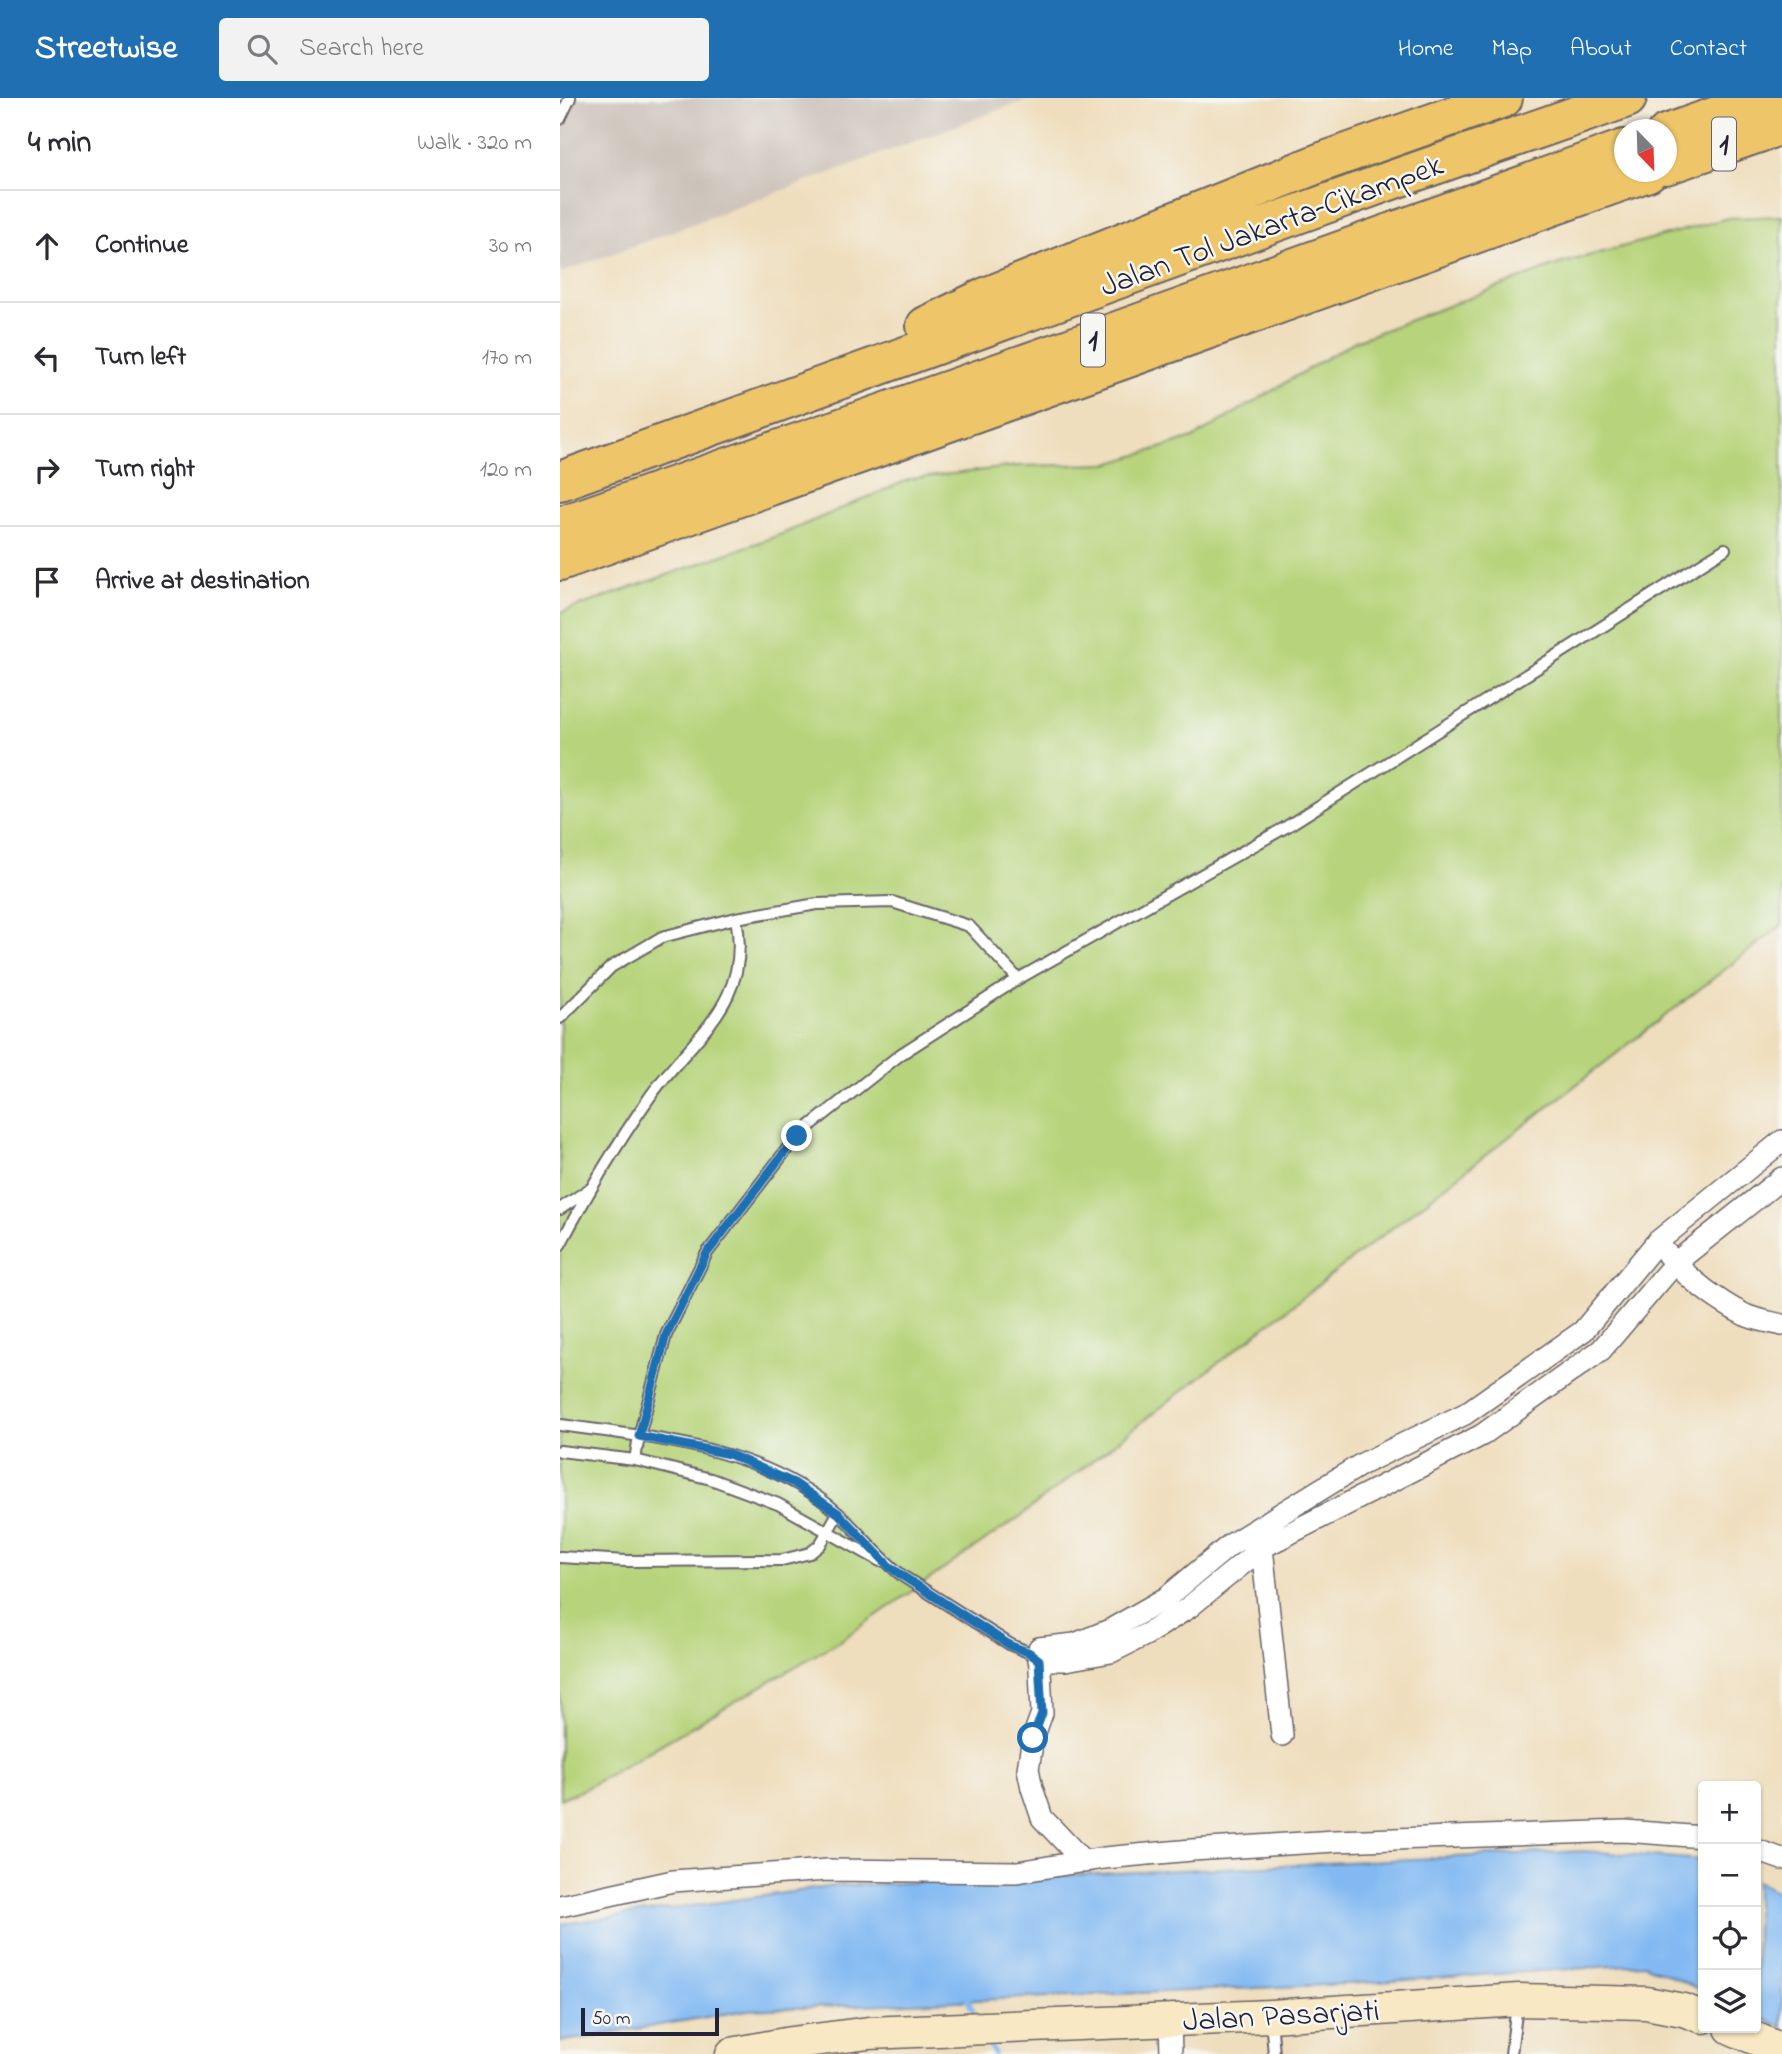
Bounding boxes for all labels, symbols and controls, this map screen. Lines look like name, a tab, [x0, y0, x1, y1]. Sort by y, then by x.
search box	[219, 18, 709, 81]
text: Streetwise	[35, 25, 177, 73]
icon: search	[243, 30, 281, 68]
text: Search here	[299, 30, 424, 68]
text: Home	[1398, 32, 1454, 67]
text: Map	[1492, 32, 1532, 67]
text: About	[1570, 32, 1632, 67]
text: Contact	[1670, 32, 1747, 67]
road number: 1	[1712, 118, 1736, 170]
north arrow	[1614, 119, 1677, 182]
text: 4 min	[28, 122, 91, 166]
text: Walk · 320 m	[417, 127, 532, 160]
street label: Jalan Tol Jakarta–Cikampek	[1094, 143, 1451, 311]
icon: ahead	[28, 227, 66, 265]
text: Continue	[95, 227, 188, 265]
text: 30 m	[489, 230, 532, 263]
road number: 1	[1081, 314, 1105, 366]
icon: left	[28, 339, 66, 377]
text: Turn left	[95, 339, 186, 377]
text: 170 m	[482, 342, 532, 375]
icon: right	[28, 451, 66, 489]
text: Turn right	[95, 451, 195, 489]
text: 120 m	[480, 454, 532, 487]
icon: arrive	[28, 563, 66, 601]
text: Arrive at destination	[95, 563, 310, 601]
route end	[781, 1120, 812, 1151]
route start	[1017, 1722, 1048, 1753]
map controls	[1698, 1781, 1761, 2033]
button: +	[1698, 1781, 1761, 1844]
button: −	[1698, 1844, 1761, 1907]
button: locate	[1698, 1907, 1761, 1970]
button: layers	[1698, 1970, 1761, 2033]
street label: Jalan Pasarjati	[1182, 1989, 1381, 2046]
scale bar	[581, 2005, 719, 2037]
text: 50 m	[592, 2006, 631, 2033]

